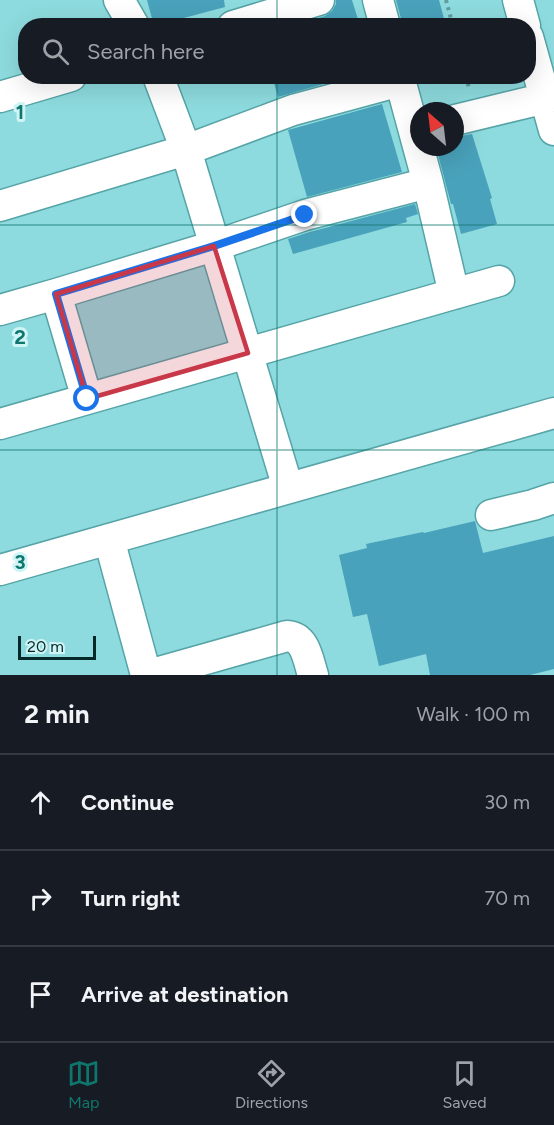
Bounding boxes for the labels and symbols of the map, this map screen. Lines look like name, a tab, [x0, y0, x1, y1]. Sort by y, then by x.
text: 1	[16, 100, 24, 124]
north arrow	[410, 102, 464, 156]
route end	[291, 201, 317, 227]
text: 2	[14, 325, 26, 349]
route start	[73, 385, 99, 411]
text: 3	[14, 550, 26, 574]
scale bar	[18, 633, 96, 660]

